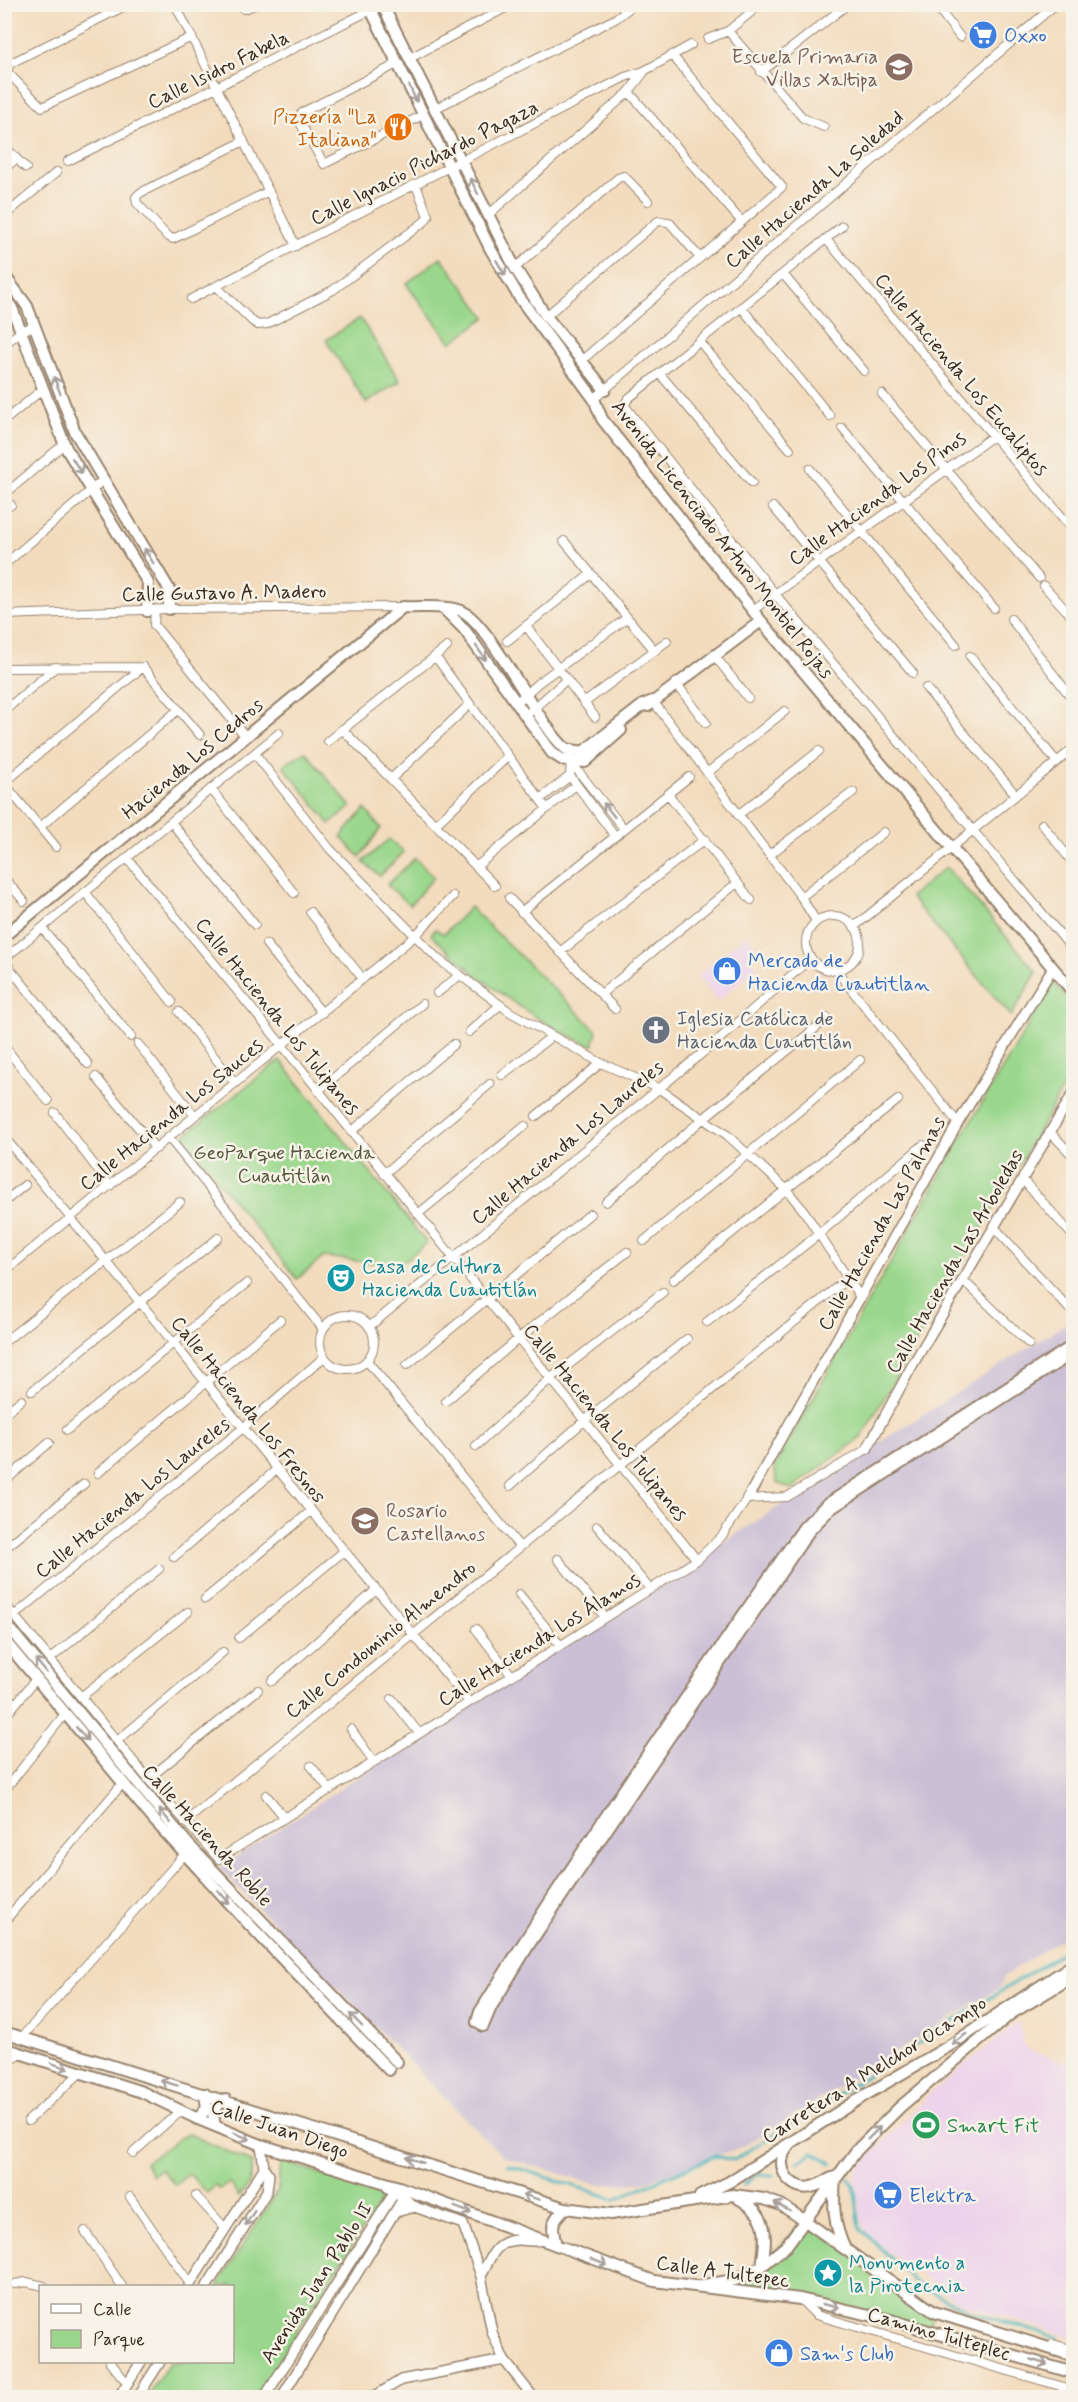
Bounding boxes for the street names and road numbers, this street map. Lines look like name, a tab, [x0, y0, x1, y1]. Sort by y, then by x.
street label: Calle Isidro Fabela	[143, 24, 294, 116]
street label: Calle Ignacio Pichardo Pagaza	[306, 94, 543, 233]
street label: Calle Hacienda La Soledad	[720, 105, 910, 275]
street label: Calle Hacienda Los Eucaliptos	[868, 268, 1054, 482]
street label: Avenida Licenciado Arturo Montiel Rojas	[604, 395, 839, 685]
street label: Calle Hacienda Los Pinos	[784, 426, 972, 573]
street label: Calle Gustavo A. Madero	[122, 578, 327, 609]
street label: Hacienda Los Cedros	[117, 692, 269, 826]
street label: Calle Hacienda Los Tulipanes	[189, 912, 365, 1122]
street label: Calle Hacienda Los Sauces	[74, 1032, 270, 1198]
street label: Calle Hacienda Los Laureles	[466, 1054, 670, 1232]
street label: Calle Hacienda Las Palmas	[812, 1111, 953, 1336]
street label: Calle Hacienda Las Arboledas	[880, 1145, 1031, 1379]
street label: Calle Hacienda Los Fresnos	[164, 1311, 332, 1509]
street label: Calle Hacienda Los Tulipanes	[517, 1318, 693, 1528]
street label: Calle Hacienda Los Laureles	[30, 1411, 236, 1585]
street label: Calle Condominio Almendro	[280, 1555, 482, 1725]
street label: Calle Hacienda Los Álamos	[433, 1567, 646, 1714]
street label: Calle Hacienda Roble	[136, 1759, 278, 1913]
street label: Carretera A Melchor Ocampo	[757, 1990, 992, 2151]
street label: Calle Juan Diego	[207, 2093, 352, 2166]
street label: Avenida Juan Pablo II	[255, 2197, 380, 2369]
street label: Calle A Tultepec	[654, 2250, 791, 2295]
street label: Camino Tulteplec	[864, 2301, 1013, 2368]

